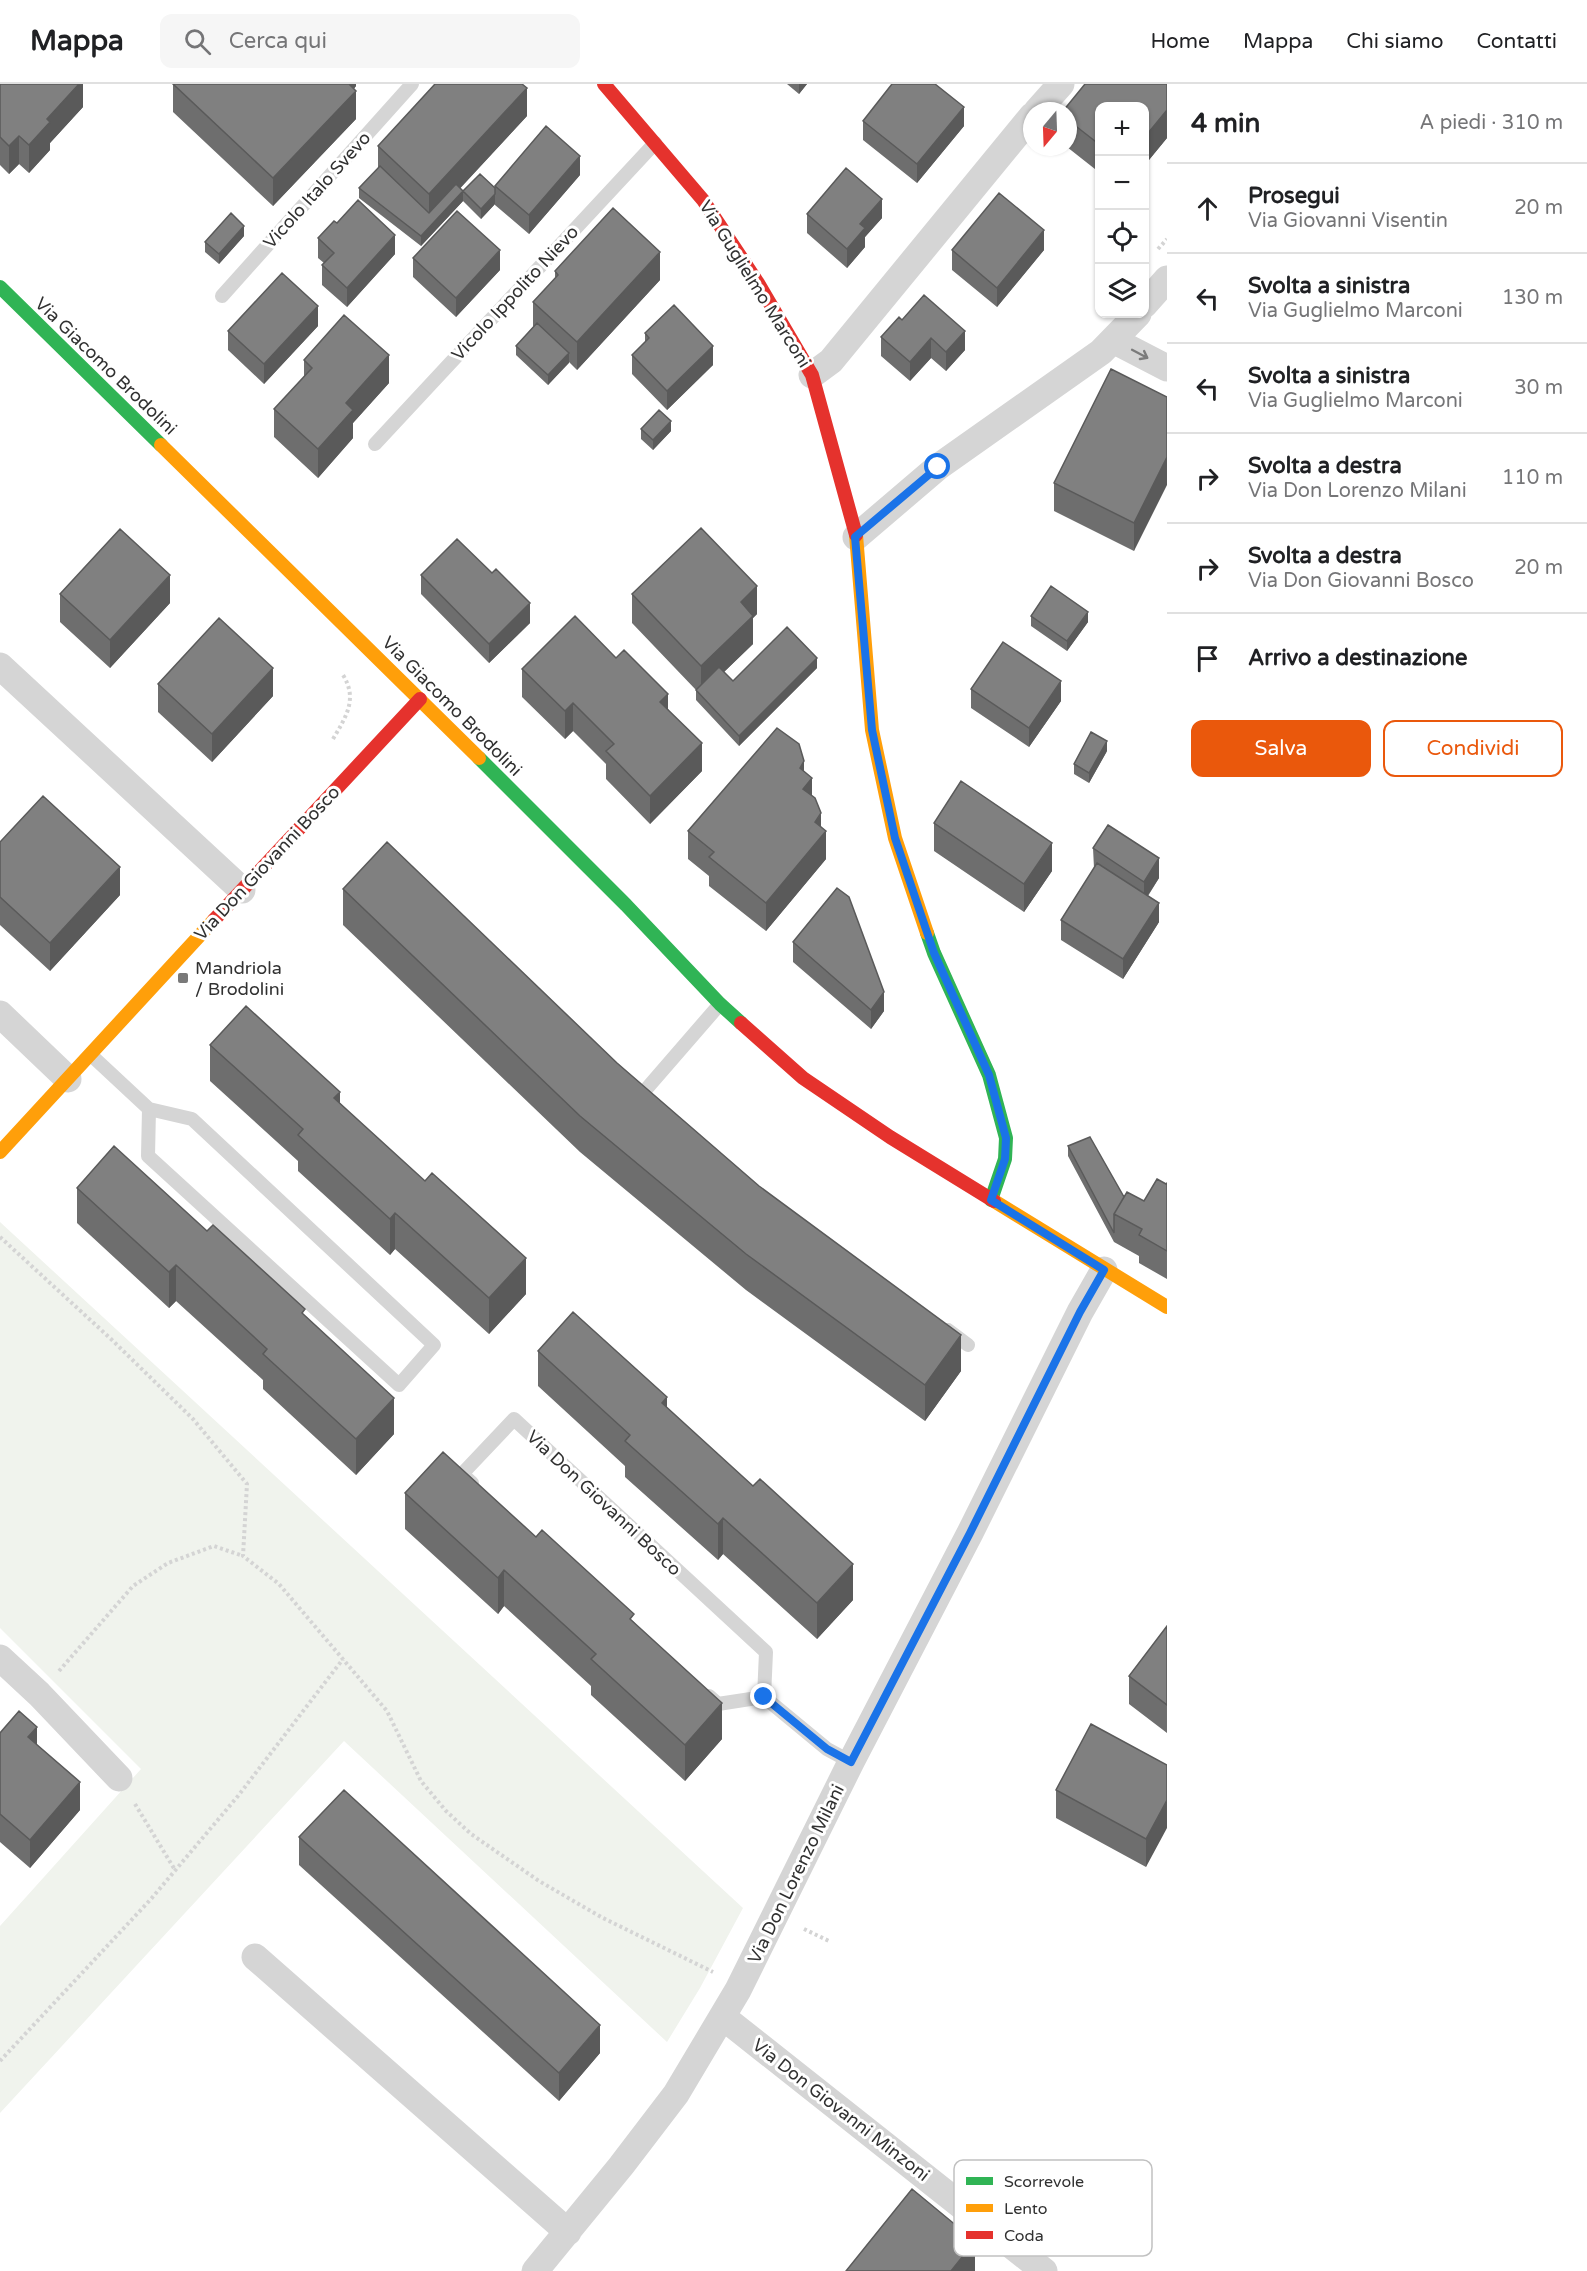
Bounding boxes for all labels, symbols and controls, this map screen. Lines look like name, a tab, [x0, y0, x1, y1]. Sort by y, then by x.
search box	[160, 14, 580, 68]
text: Mappa	[30, 24, 124, 58]
icon: search	[181, 25, 214, 58]
text: Cerca qui	[229, 28, 327, 54]
text: Home	[1150, 29, 1210, 54]
text: Mappa	[1243, 29, 1313, 54]
text: Chi siamo	[1346, 29, 1444, 54]
text: Contatti	[1477, 29, 1557, 54]
north arrow	[1023, 102, 1077, 156]
map controls	[1095, 102, 1149, 318]
button: +	[1095, 102, 1149, 156]
text: 4 min	[1191, 108, 1260, 139]
text: A piedi · 310 m	[1420, 111, 1563, 135]
street label: Vicolo Italo Svevo	[259, 127, 375, 253]
button: −	[1095, 156, 1149, 210]
text: Prosegui	[1248, 183, 1340, 209]
icon: ahead	[1191, 192, 1224, 225]
street label: Via Guglielmo Marconi	[694, 196, 816, 372]
text: 20 m	[1514, 196, 1563, 220]
text: Via Giovanni Visentin	[1248, 209, 1448, 233]
button: locate	[1095, 210, 1149, 264]
street label: Vicolo Ippolito Nievo	[447, 221, 583, 365]
button: layers	[1095, 264, 1149, 318]
text: Svolta a sinistra	[1248, 273, 1410, 299]
icon: left	[1191, 282, 1224, 315]
text: 130 m	[1502, 286, 1563, 310]
street label: Via Giacomo Brodolini	[30, 292, 182, 440]
text: Via Guglielmo Marconi	[1248, 299, 1463, 323]
one-way arrow	[1131, 348, 1148, 360]
text: Svolta a sinistra	[1248, 363, 1410, 389]
icon: left	[1191, 372, 1224, 405]
text: 30 m	[1514, 376, 1563, 400]
text: Via Guglielmo Marconi	[1248, 389, 1463, 413]
route start	[924, 453, 950, 479]
text: Svolta a destra	[1248, 453, 1402, 479]
icon: right	[1191, 462, 1224, 495]
text: 110 m	[1502, 466, 1563, 490]
text: Via Don Lorenzo Milani	[1248, 479, 1467, 503]
text: Svolta a destra	[1248, 543, 1402, 569]
icon: right	[1191, 552, 1224, 585]
text: 20 m	[1514, 556, 1563, 580]
text: Via Don Giovanni Bosco	[1248, 569, 1474, 593]
street label: Via Giacomo Brodolini	[377, 631, 527, 781]
icon: arrive	[1191, 642, 1224, 675]
text: Arrivo a destinazione	[1248, 645, 1467, 671]
button: Salva	[1191, 720, 1371, 777]
button: Condividi	[1383, 720, 1563, 777]
street label: Via Don Giovanni Bosco	[190, 781, 344, 945]
place label: Mandriola / Brodolini	[195, 957, 284, 1000]
marker: Mandriola / Brodolini	[176, 971, 190, 985]
street label: Via Don Giovanni Bosco	[522, 1426, 686, 1580]
route end	[750, 1683, 776, 1709]
street label: Via Don Lorenzo Milani	[743, 1781, 849, 1967]
street label: Via Don Giovanni Minzoni	[748, 2034, 934, 2186]
legend	[954, 2160, 1152, 2256]
text: Scorrevole	[1004, 2172, 1084, 2192]
text: Lento	[1004, 2199, 1048, 2219]
text: Coda	[1004, 2226, 1044, 2246]

